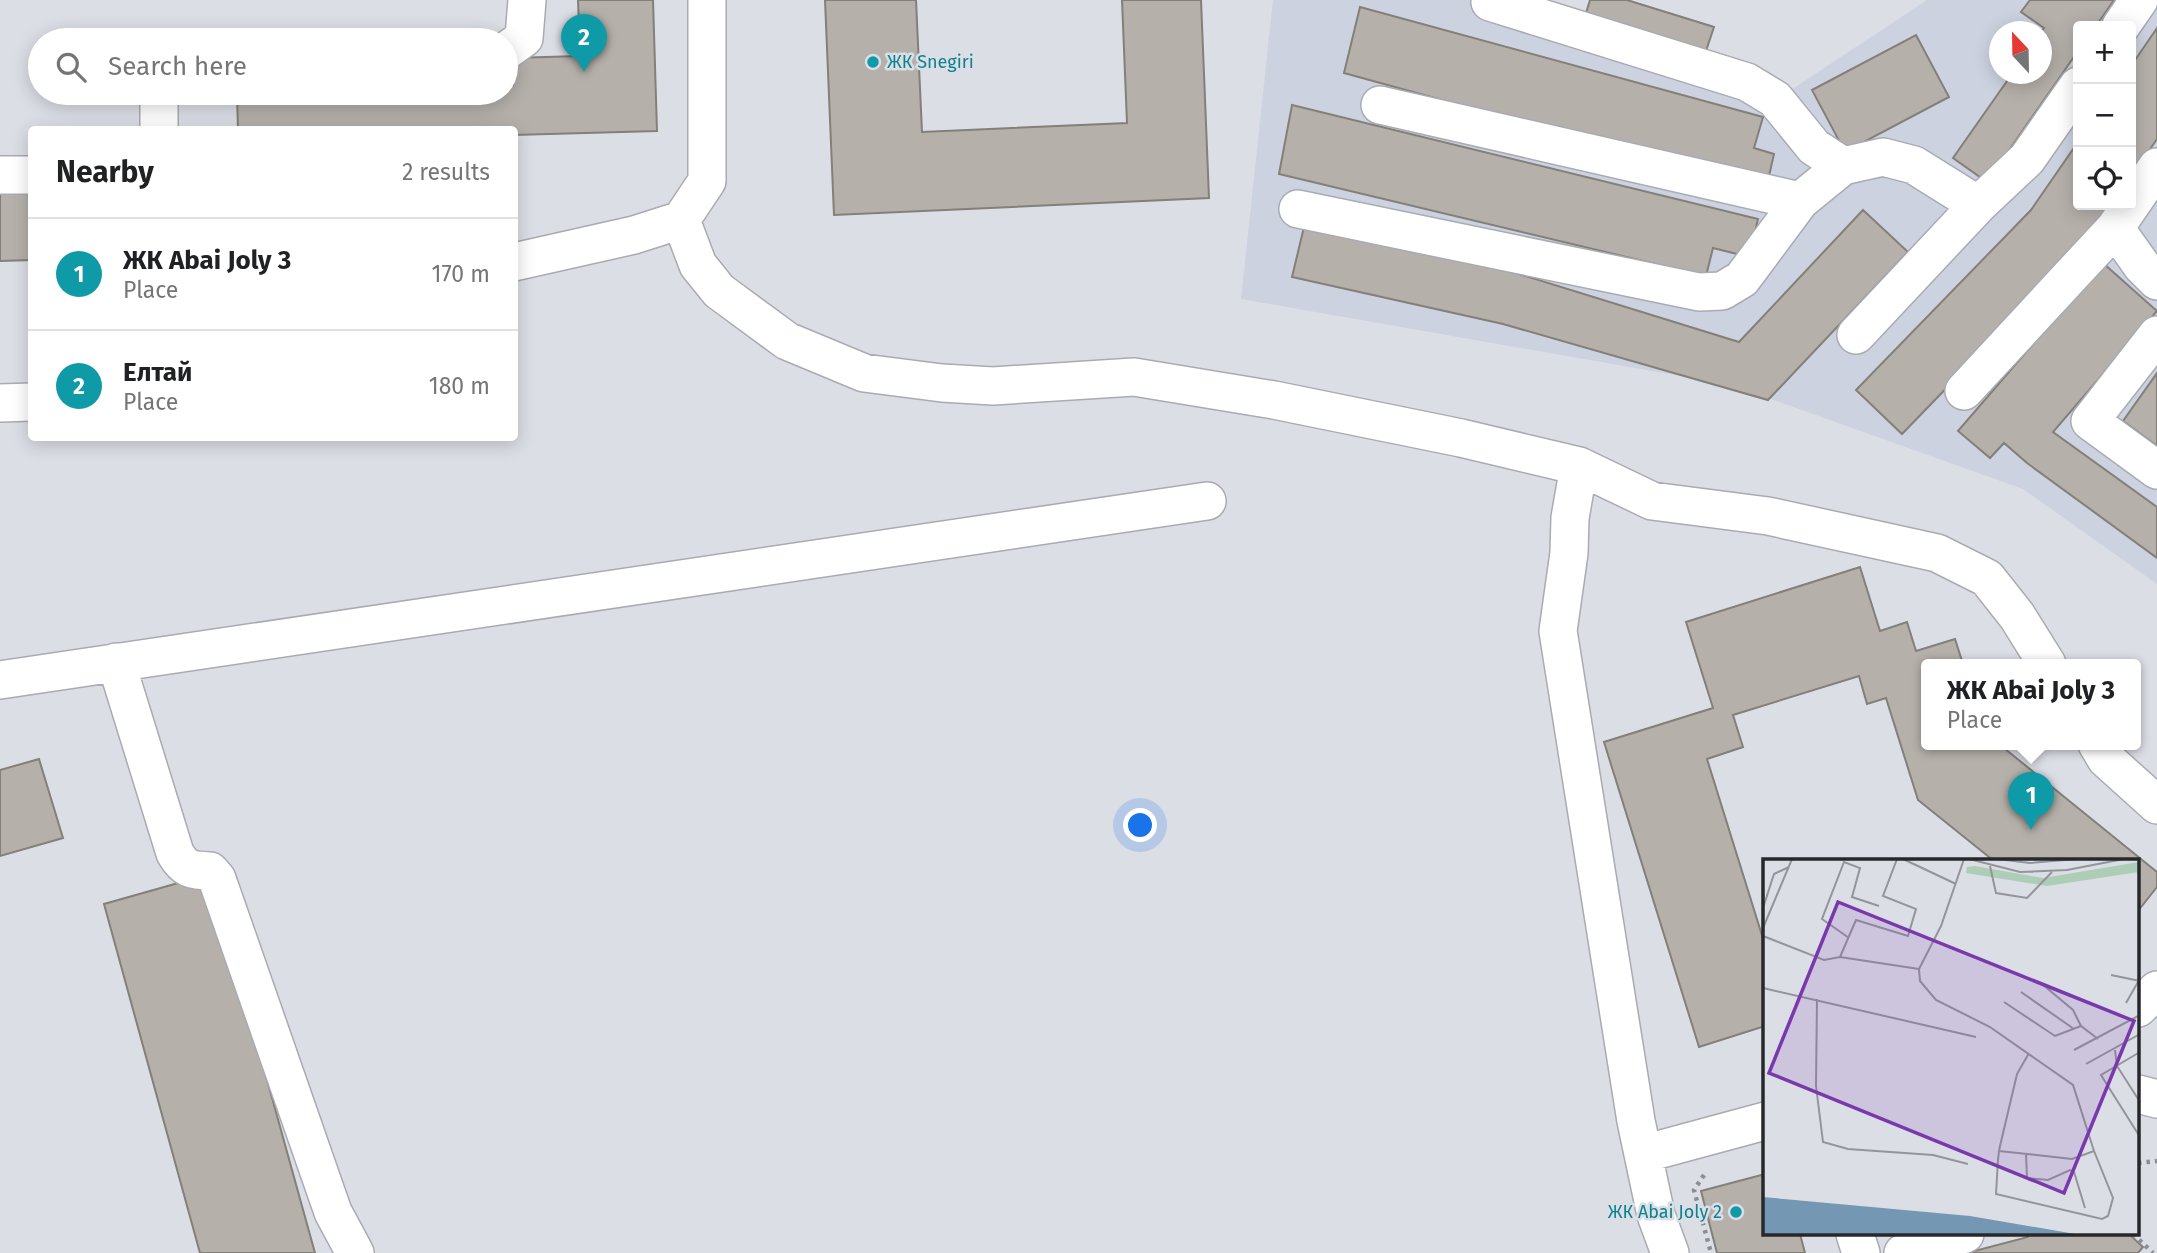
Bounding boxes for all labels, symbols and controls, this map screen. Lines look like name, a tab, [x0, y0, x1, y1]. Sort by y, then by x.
pin: 2	[561, 14, 607, 72]
north arrow	[1989, 21, 2052, 84]
map controls	[2073, 21, 2136, 210]
button: +	[2073, 21, 2136, 84]
search box	[28, 28, 518, 105]
icon: search	[52, 48, 90, 86]
text: Search here	[108, 51, 247, 82]
place label: ЖК Snegiri	[887, 51, 974, 73]
marker: ЖК Snegiri	[865, 54, 881, 70]
button: −	[2073, 84, 2136, 147]
button: locate	[2073, 147, 2136, 210]
text: Nearby	[56, 154, 154, 190]
text: 2 results	[402, 158, 490, 186]
text: ЖК Abai Joly 3	[123, 245, 291, 276]
text: 1	[74, 260, 84, 288]
text: 170 m	[431, 260, 490, 288]
text: Place	[123, 276, 178, 304]
text: Елтай	[123, 357, 192, 388]
text: 2	[73, 372, 85, 400]
text: 180 m	[429, 372, 490, 400]
text: Place	[123, 388, 178, 416]
popup	[1921, 659, 2141, 750]
text: ЖК Abai Joly 3	[1947, 675, 2115, 706]
text: Place	[1947, 706, 2002, 734]
pin: 1	[2008, 772, 2054, 830]
your location	[1123, 808, 1157, 842]
inset map	[1763, 859, 2140, 1236]
place label: ЖК Abai Joly 2	[1608, 1201, 1722, 1223]
marker: ЖК Abai Joly 2	[1728, 1204, 1744, 1220]

